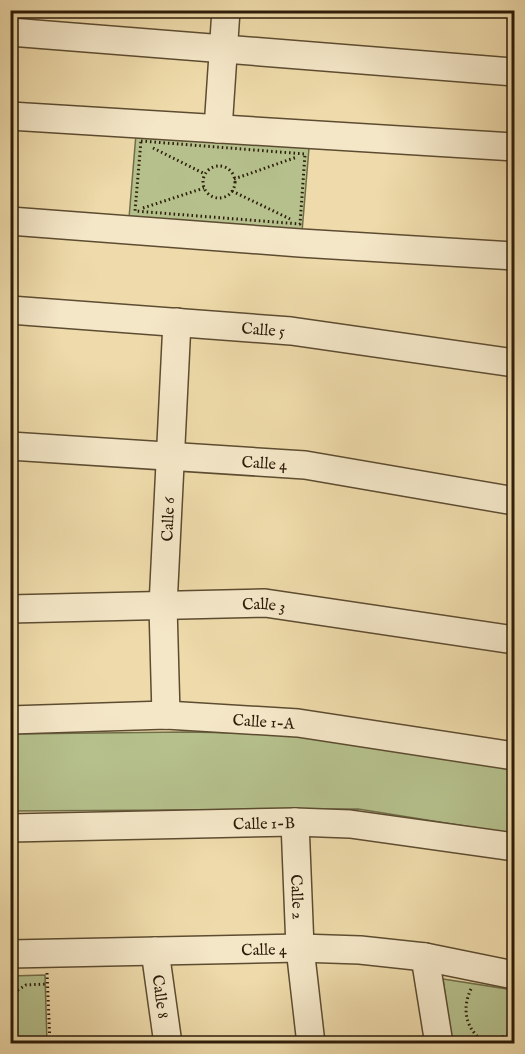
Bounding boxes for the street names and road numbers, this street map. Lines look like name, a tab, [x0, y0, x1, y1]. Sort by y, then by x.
street label: Calle 5	[241, 319, 286, 343]
street label: Calle 4	[241, 453, 288, 476]
street label: Calle 6	[158, 496, 180, 542]
street label: Calle 3	[242, 595, 287, 618]
street label: Calle 1-A	[232, 711, 296, 735]
street label: Calle 1-B	[233, 814, 295, 835]
street label: Calle 2	[285, 874, 307, 920]
street label: Calle 4	[241, 940, 287, 961]
street label: Calle 8	[146, 974, 172, 1020]

